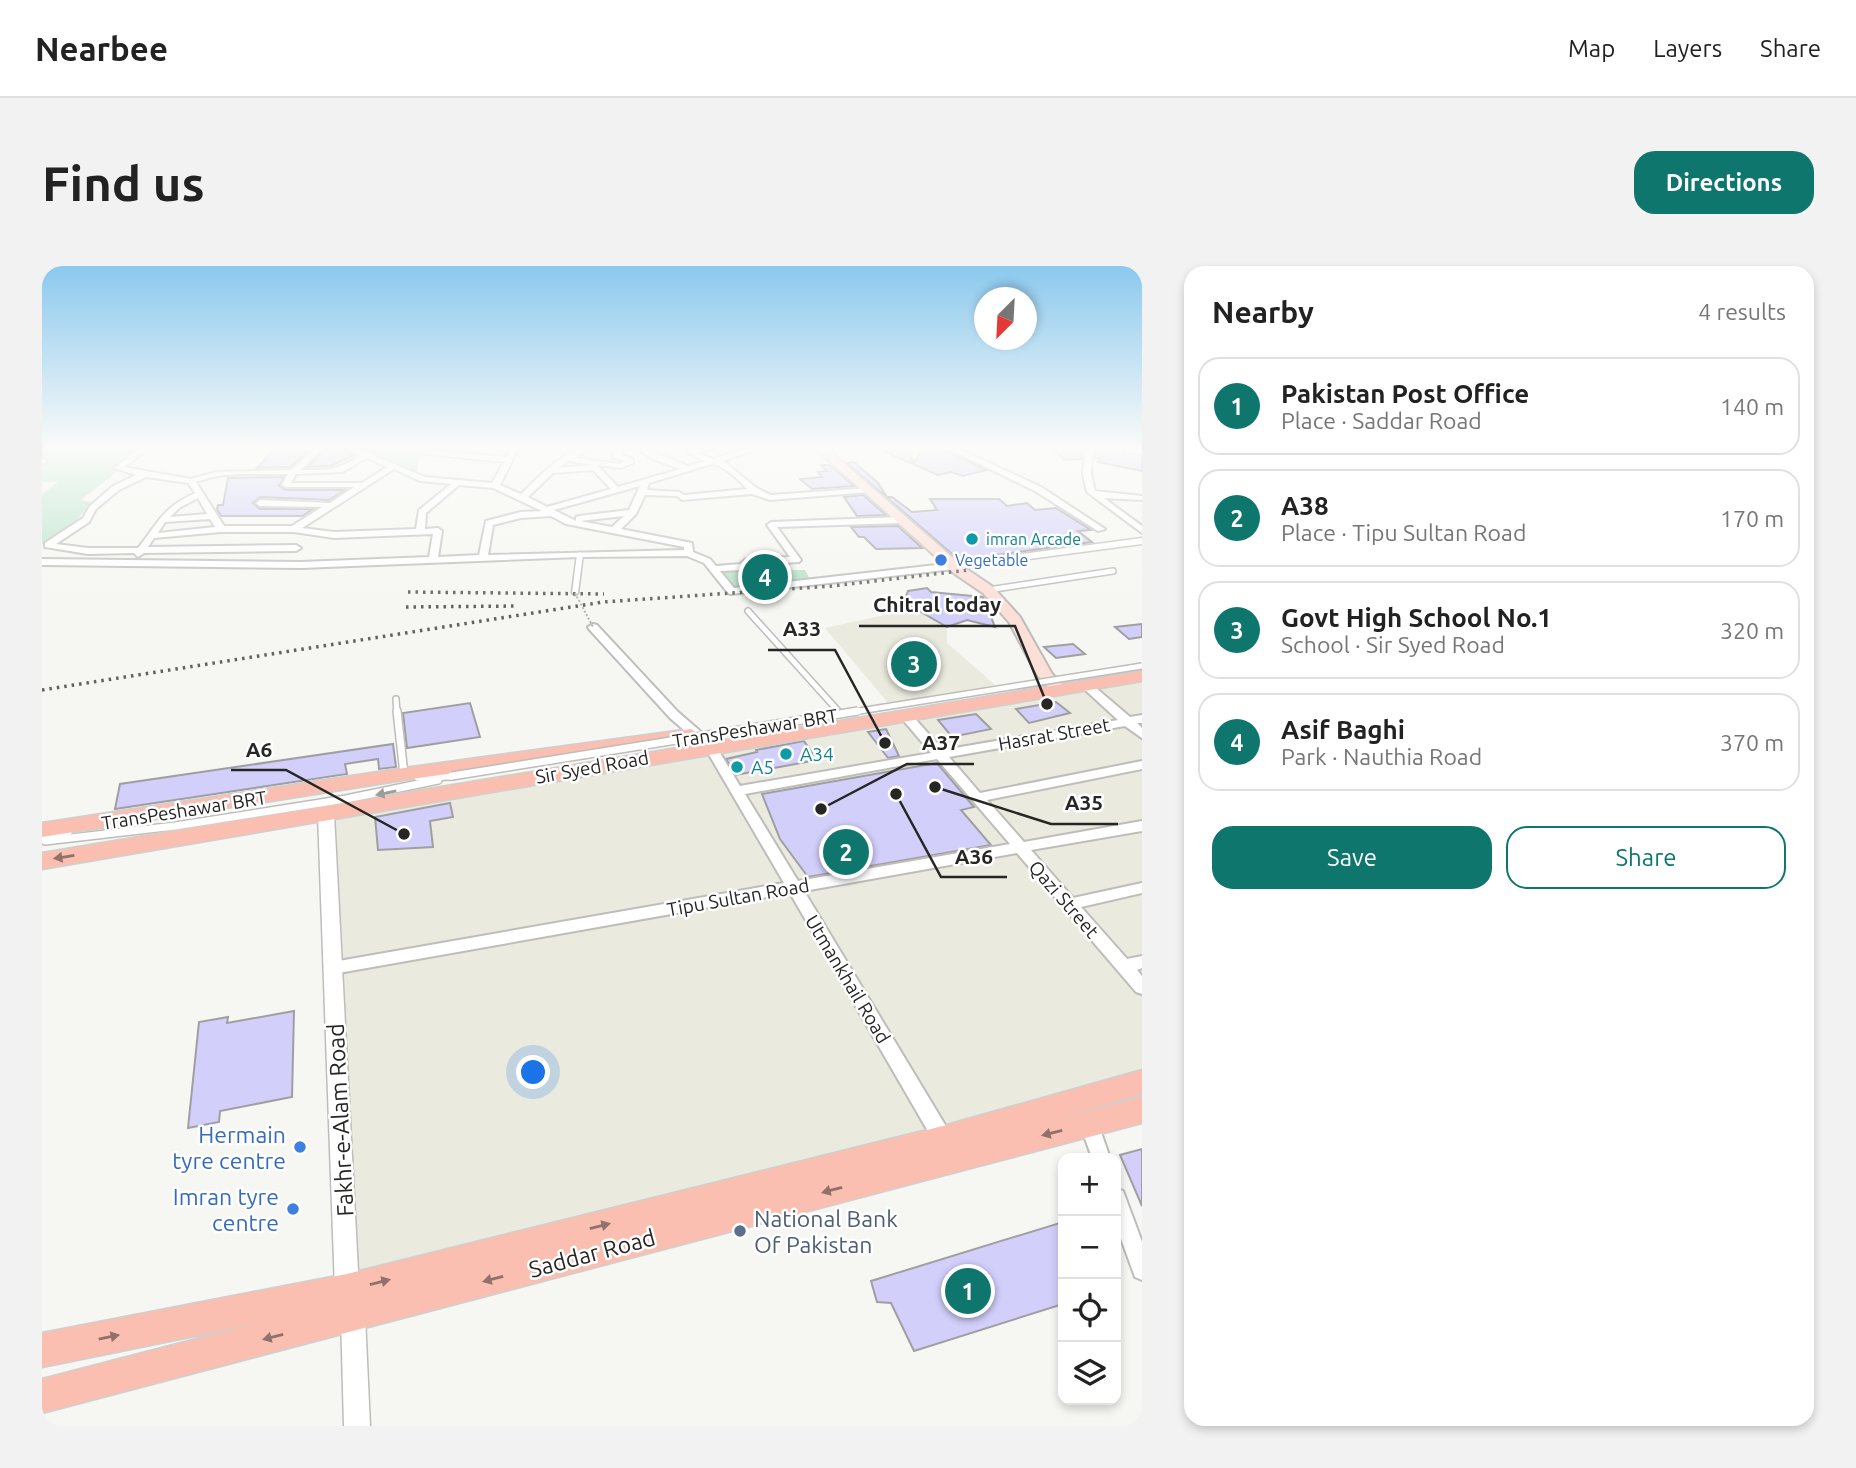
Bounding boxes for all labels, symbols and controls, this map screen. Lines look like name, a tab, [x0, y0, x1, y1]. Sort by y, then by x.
text: Nearbee	[35, 30, 168, 67]
text: Map	[1568, 35, 1615, 62]
text: Layers	[1653, 35, 1722, 62]
text: Share	[1760, 35, 1821, 62]
button: Directions	[1634, 151, 1814, 214]
text: Find us	[42, 155, 205, 210]
north arrow	[974, 287, 1037, 350]
text: Nearby	[1212, 295, 1314, 329]
text: 4 results	[1698, 299, 1786, 324]
text: Pakistan Post Office	[1281, 379, 1529, 408]
text: 1	[1231, 394, 1243, 419]
text: 140 m	[1720, 394, 1784, 419]
text: Place · Saddar Road	[1281, 408, 1482, 433]
text: A38	[1281, 491, 1329, 520]
text: 2	[1231, 506, 1243, 531]
text: 170 m	[1720, 506, 1784, 531]
text: Place · Tipu Sultan Road	[1281, 520, 1526, 545]
place label: imran Arcade	[986, 530, 1081, 548]
marker: imran Arcade	[964, 531, 980, 547]
pin: 4	[742, 551, 788, 603]
place label: Vegetable	[955, 551, 1028, 569]
marker: Vegetable	[933, 552, 949, 568]
callout: Chitral today	[859, 584, 1015, 626]
text: Chitral today	[873, 592, 1001, 616]
text: Govt High School No.1	[1281, 603, 1552, 632]
callout: A33	[768, 608, 835, 650]
text: A33	[783, 616, 821, 640]
text: 3	[1231, 618, 1243, 643]
text: 320 m	[1720, 618, 1784, 643]
text: School · Sir Syed Road	[1281, 632, 1505, 657]
pin: 3	[891, 638, 937, 690]
street label: TransPeshawar BRT	[671, 704, 840, 752]
street label: Hasrat Street	[996, 713, 1112, 755]
text: Asif Baghi	[1281, 715, 1405, 744]
callout: A37	[907, 722, 974, 764]
callout: A6	[231, 728, 286, 770]
text: A37	[922, 730, 960, 754]
text: 4	[1231, 730, 1243, 755]
text: 370 m	[1720, 730, 1784, 755]
text: A6	[246, 737, 272, 761]
place label: A34	[800, 743, 834, 765]
text: Park · Nauthia Road	[1281, 744, 1482, 769]
street label: Sir Syed Road	[534, 746, 650, 788]
marker: A34	[778, 746, 794, 762]
place label: A5	[751, 756, 774, 778]
marker: A5	[729, 759, 745, 775]
callout: A35	[1051, 782, 1118, 824]
street label: TransPeshawar BRT	[100, 786, 269, 834]
one-way arrow	[375, 788, 397, 799]
text: A35	[1065, 790, 1103, 814]
pin: 2	[823, 826, 869, 878]
button: Save	[1212, 826, 1492, 889]
button: Share	[1506, 826, 1786, 889]
callout: A36	[941, 835, 1007, 877]
text: A36	[955, 844, 993, 868]
one-way arrow	[52, 852, 74, 863]
street label: Qazi Street	[1024, 856, 1104, 943]
street label: Tipu Sultan Road	[665, 874, 811, 920]
street label: Utmankhail Road	[801, 911, 895, 1047]
street label: Fakhr-e-Alam Road	[322, 1023, 358, 1217]
your location	[516, 1055, 550, 1089]
place label: Hermain tyre centre	[172, 1122, 286, 1173]
one-way arrow	[1041, 1128, 1063, 1139]
marker: Hermain tyre centre	[292, 1139, 308, 1155]
map controls	[1058, 1153, 1121, 1405]
button: +	[1058, 1153, 1121, 1216]
place label: Imran tyre centre	[173, 1184, 279, 1235]
one-way arrow	[821, 1185, 842, 1195]
marker: Imran tyre centre	[285, 1201, 301, 1217]
place label: National Bank Of Pakistan	[754, 1206, 898, 1257]
button: −	[1058, 1216, 1121, 1279]
one-way arrow	[590, 1220, 612, 1231]
marker: National Bank Of Pakistan	[732, 1223, 748, 1239]
street label: Saddar Road	[526, 1224, 658, 1282]
pin: 1	[945, 1265, 991, 1317]
one-way arrow	[482, 1274, 504, 1285]
one-way arrow	[369, 1276, 391, 1287]
button: locate	[1058, 1279, 1121, 1342]
one-way arrow	[98, 1331, 120, 1342]
one-way arrow	[262, 1332, 284, 1343]
button: layers	[1058, 1342, 1121, 1405]

